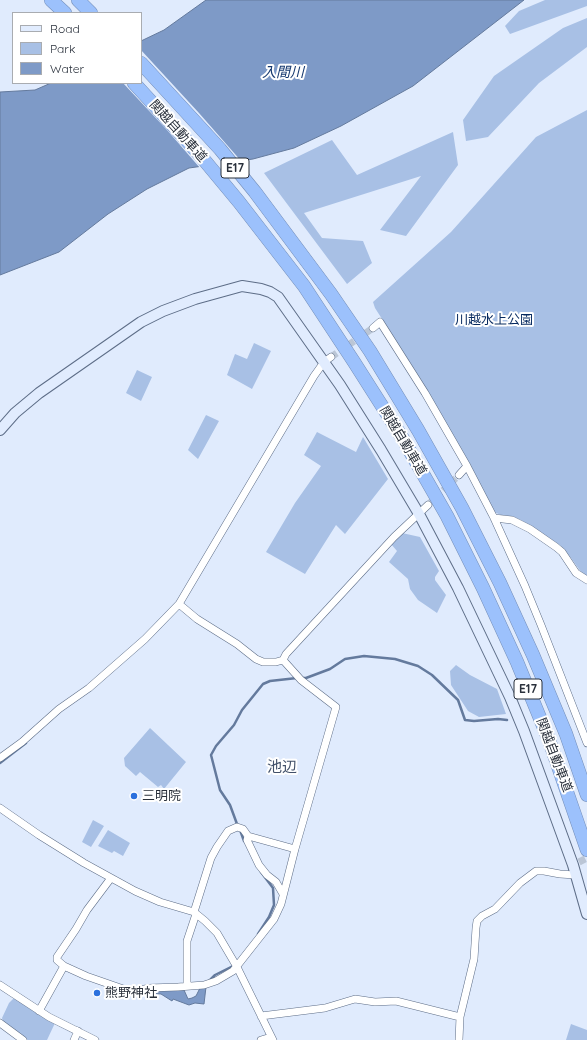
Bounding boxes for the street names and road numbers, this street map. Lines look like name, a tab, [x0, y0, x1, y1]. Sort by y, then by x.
street label: 関越自動車道	[146, 97, 210, 165]
road number: E17	[221, 158, 249, 178]
street label: 関越自動車道	[376, 404, 430, 478]
road number: E17	[514, 679, 542, 699]
street label: 関越自動車道	[533, 716, 575, 794]

